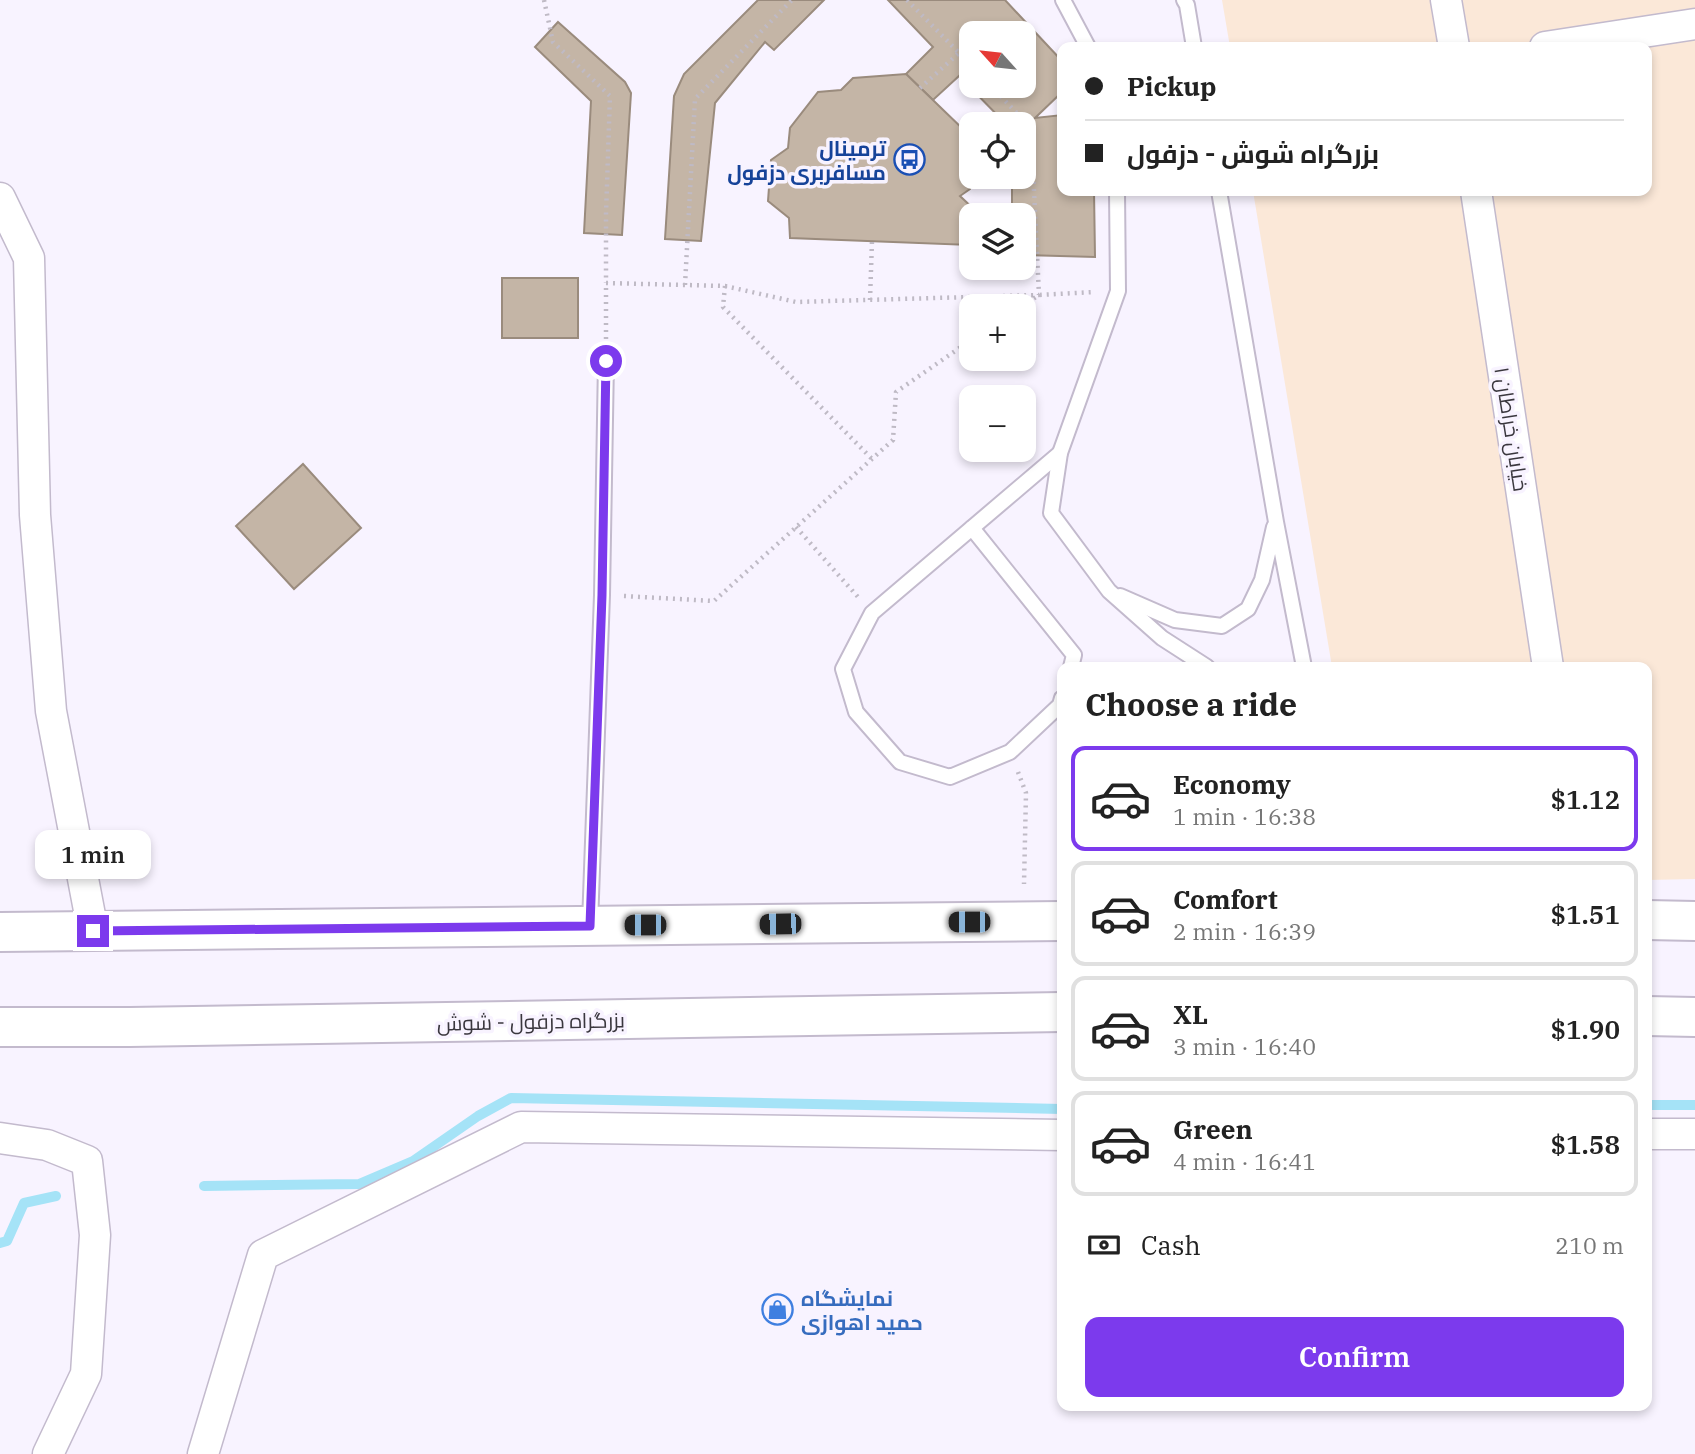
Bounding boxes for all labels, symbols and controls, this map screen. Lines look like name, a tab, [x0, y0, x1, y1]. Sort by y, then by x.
north arrow	[959, 21, 1036, 98]
map controls	[959, 21, 1036, 462]
text: Pickup	[1127, 69, 1217, 103]
button: locate	[959, 112, 1036, 189]
place label: ترمینال مسافربری دزفول	[727, 134, 887, 186]
text: بزرگراه شوش - دزفول	[1127, 136, 1379, 170]
bus stop icon: ترمینال مسافربری دزفول	[892, 143, 926, 177]
button: layers	[959, 203, 1036, 280]
button: +	[959, 294, 1036, 371]
route start	[590, 345, 622, 377]
street label: خیابان خراطان ۱	[1488, 365, 1536, 493]
button: −	[959, 385, 1036, 462]
text: Choose a ride	[1085, 683, 1297, 725]
icon: car	[1089, 767, 1152, 830]
text: Economy	[1173, 767, 1291, 801]
text: $1.12	[1551, 782, 1620, 816]
text: 1 min · 16:38	[1173, 801, 1316, 831]
callout: 1 min	[35, 830, 151, 878]
text: 1 min	[61, 839, 125, 869]
icon: car	[1089, 882, 1152, 945]
text: Comfort	[1173, 882, 1278, 916]
text: $1.51	[1551, 897, 1620, 931]
car	[949, 912, 991, 933]
car	[759, 913, 802, 935]
route end	[77, 915, 109, 947]
car	[625, 915, 667, 936]
text: 2 min · 16:39	[1173, 916, 1316, 946]
icon: car	[1089, 997, 1152, 1060]
text: XL	[1173, 997, 1208, 1031]
street label: بزرگراه دزفول - شوش	[437, 1005, 625, 1037]
text: $1.90	[1551, 1012, 1620, 1046]
text: 3 min · 16:40	[1173, 1031, 1316, 1061]
icon: car	[1089, 1112, 1152, 1175]
text: Green	[1173, 1112, 1253, 1146]
text: $1.58	[1551, 1127, 1620, 1161]
text: 4 min · 16:41	[1173, 1146, 1316, 1176]
icon: cash	[1085, 1226, 1123, 1264]
text: Cash	[1141, 1228, 1201, 1262]
text: 210 m	[1555, 1230, 1624, 1260]
place label: نمایشگاه حمید اهوازی	[801, 1284, 923, 1336]
shop icon: نمایشگاه حمید اهوازی	[761, 1293, 795, 1327]
button: Confirm	[1085, 1317, 1624, 1397]

